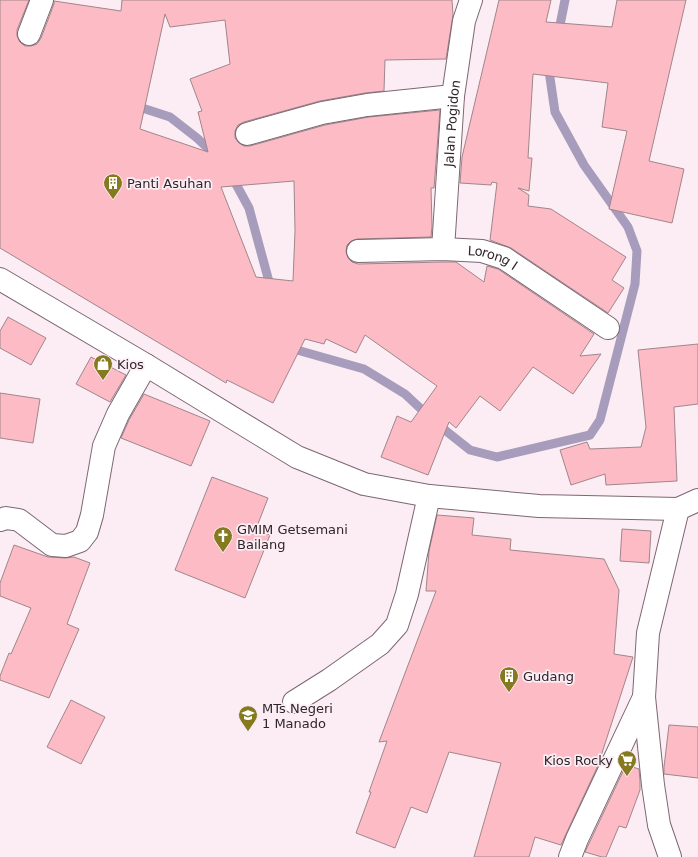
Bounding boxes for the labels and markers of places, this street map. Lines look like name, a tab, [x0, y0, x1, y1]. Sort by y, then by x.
building icon: Panti Asuhan	[102, 172, 124, 200]
place label: Panti Asuhan	[127, 176, 212, 191]
shop icon: Kios	[92, 353, 114, 381]
place label: Kios	[117, 357, 144, 372]
place label: GMIM Getsemani Bailang	[237, 522, 348, 552]
church icon: GMIM Getsemani Bailang	[212, 525, 234, 553]
building icon: Gudang	[498, 665, 520, 693]
place label: Gudang	[523, 669, 574, 684]
place label: MTs Negeri 1 Manado	[262, 701, 333, 731]
school or university icon: MTs Negeri 1 Manado	[237, 704, 259, 732]
supermarket icon: Kios Rocky	[616, 749, 638, 777]
place label: Kios Rocky	[544, 753, 613, 768]

